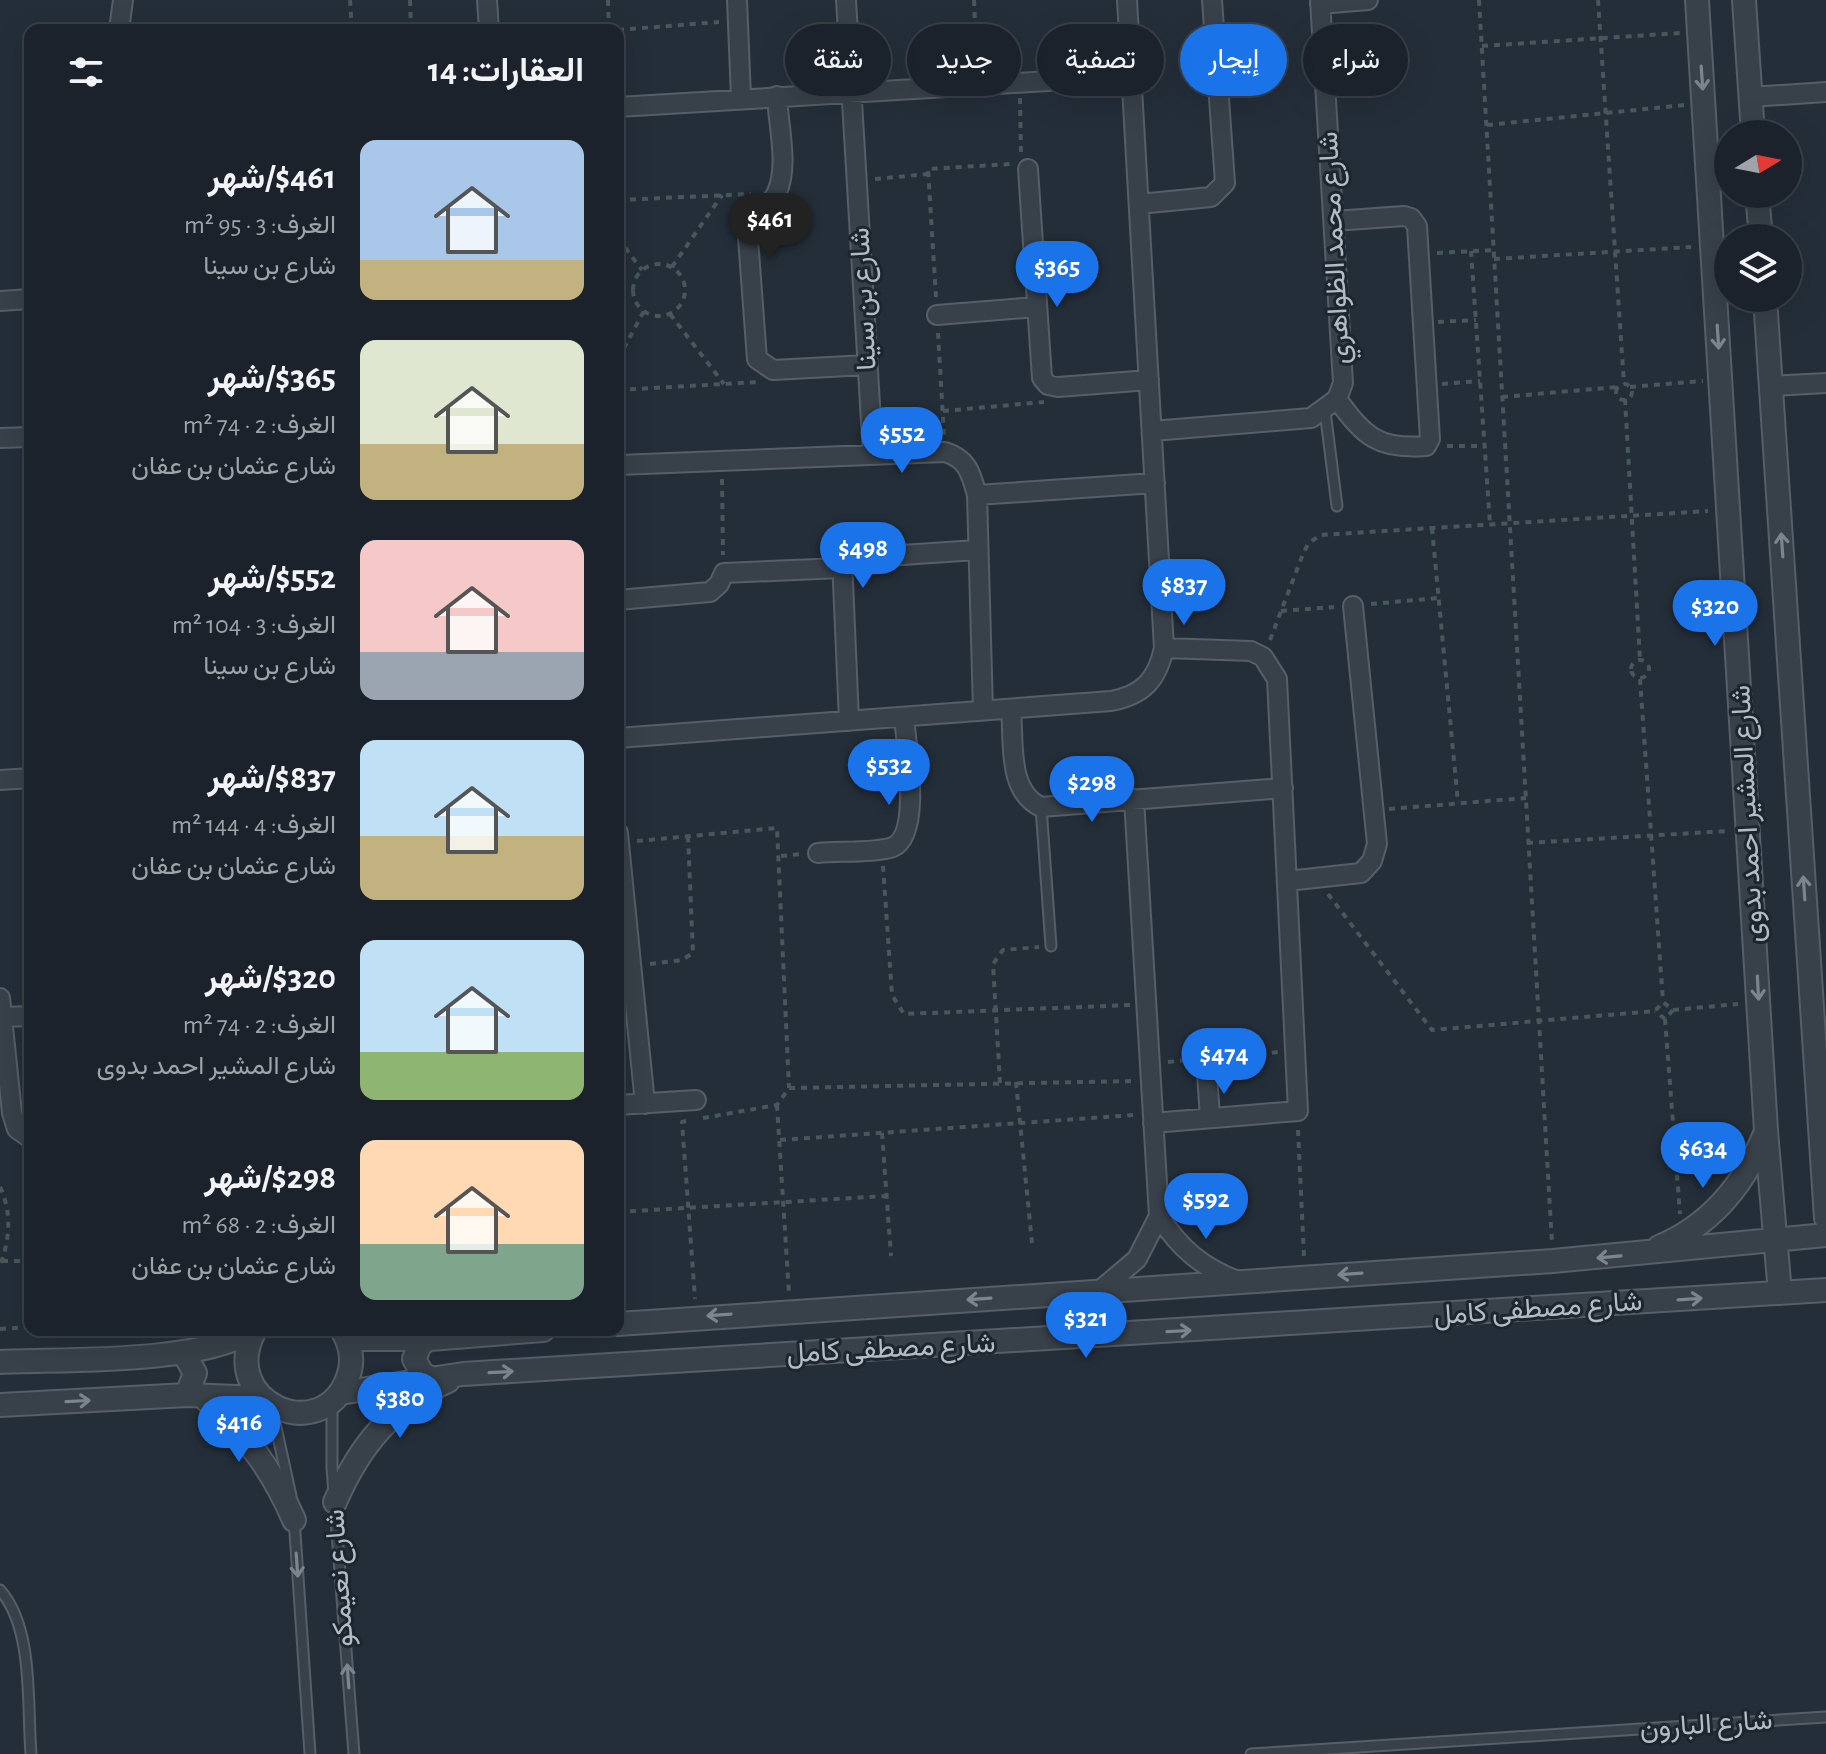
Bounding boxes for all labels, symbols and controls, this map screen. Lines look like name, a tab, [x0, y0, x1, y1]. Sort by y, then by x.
chip: شقة	[785, 24, 891, 96]
chip: جديد	[907, 24, 1021, 96]
chip: تصفية	[1037, 24, 1164, 96]
chip: إيجار	[1180, 24, 1287, 96]
chip: شراء	[1303, 24, 1408, 96]
icon: filters	[64, 50, 108, 94]
text: العقارات: 14	[428, 54, 584, 88]
one-way arrow	[1694, 64, 1709, 91]
north arrow	[1714, 120, 1802, 208]
map controls	[1714, 120, 1802, 312]
street label: شارع محمد الظواهري	[1315, 131, 1362, 365]
text: $461/شهر	[208, 161, 336, 195]
icon: home	[424, 172, 520, 268]
pin: $461	[723, 193, 817, 261]
text: $461	[747, 206, 793, 232]
text: الغرف: 3 · 95 m²	[184, 212, 336, 238]
button: layers	[1714, 224, 1802, 312]
street label: شارع بن سينا	[846, 227, 885, 371]
pin: $365	[1010, 241, 1104, 309]
text: شارع بن سينا	[203, 253, 336, 279]
text: $365	[1034, 254, 1080, 280]
one-way arrow	[1711, 323, 1726, 350]
text: $365/شهر	[208, 361, 336, 395]
icon: home	[424, 372, 520, 468]
pin: $552	[855, 407, 949, 475]
text: الغرف: 2 · 74 m²	[183, 412, 336, 438]
text: $552	[879, 420, 925, 446]
text: شارع عثمان بن عفان	[131, 453, 336, 479]
pin: $498	[816, 522, 910, 590]
one-way arrow	[1774, 532, 1789, 559]
text: $498	[838, 535, 888, 561]
pin: $837	[1137, 559, 1231, 627]
text: $552/شهر	[208, 561, 336, 595]
icon: home	[424, 572, 520, 668]
text: $837	[1161, 572, 1207, 598]
pin: $320	[1668, 580, 1762, 648]
text: $320	[1691, 593, 1739, 619]
text: الغرف: 3 · 104 m²	[172, 612, 336, 638]
text: شارع بن سينا	[203, 653, 336, 679]
street label: شارع المشير احمد بدوى	[1727, 684, 1772, 944]
pin: $532	[842, 739, 936, 807]
text: $532	[866, 752, 912, 778]
pin: $298	[1045, 756, 1139, 824]
text: $837/شهر	[207, 761, 336, 795]
text: $298	[1067, 769, 1117, 795]
icon: home	[424, 772, 520, 868]
text: الغرف: 4 · 144 m²	[171, 812, 336, 838]
text: شارع عثمان بن عفان	[131, 853, 336, 879]
one-way arrow	[1796, 875, 1811, 902]
text: $320/شهر	[205, 961, 336, 995]
icon: home	[424, 972, 520, 1068]
one-way arrow	[1751, 974, 1766, 1001]
text: الغرف: 2 · 74 m²	[183, 1012, 336, 1038]
pin: $474	[1177, 1028, 1271, 1096]
text: $474	[1199, 1041, 1249, 1067]
text: شارع المشير احمد بدوى	[97, 1053, 336, 1079]
pin: $634	[1656, 1122, 1750, 1190]
text: $634	[1679, 1135, 1727, 1161]
text: $298/شهر	[204, 1161, 336, 1195]
icon: home	[424, 1172, 520, 1268]
pin: $592	[1159, 1173, 1253, 1241]
text: $592	[1182, 1186, 1230, 1212]
text: الغرف: 2 · 68 m²	[181, 1212, 336, 1238]
one-way arrow	[1596, 1249, 1623, 1264]
text: شارع عثمان بن عفان	[131, 1253, 336, 1279]
one-way arrow	[1337, 1267, 1364, 1282]
street label: شارع مصطفى كامل	[1433, 1288, 1643, 1333]
one-way arrow	[1676, 1291, 1703, 1306]
one-way arrow	[966, 1292, 993, 1307]
pin: $321	[1039, 1292, 1133, 1360]
text: $321	[1064, 1305, 1108, 1331]
one-way arrow	[706, 1308, 733, 1323]
one-way arrow	[1165, 1323, 1192, 1338]
street label: شارع مصطفى كامل	[786, 1330, 996, 1371]
one-way arrow	[487, 1364, 514, 1379]
pin: $380	[353, 1372, 447, 1440]
text: $380	[375, 1385, 425, 1411]
one-way arrow	[64, 1393, 91, 1408]
pin: $416	[192, 1396, 286, 1464]
text: $416	[216, 1409, 262, 1435]
street label: شارع نعيمكو	[321, 1508, 362, 1648]
one-way arrow	[290, 1551, 305, 1578]
one-way arrow	[340, 1663, 355, 1690]
street label: شارع البارون	[1639, 1706, 1774, 1747]

